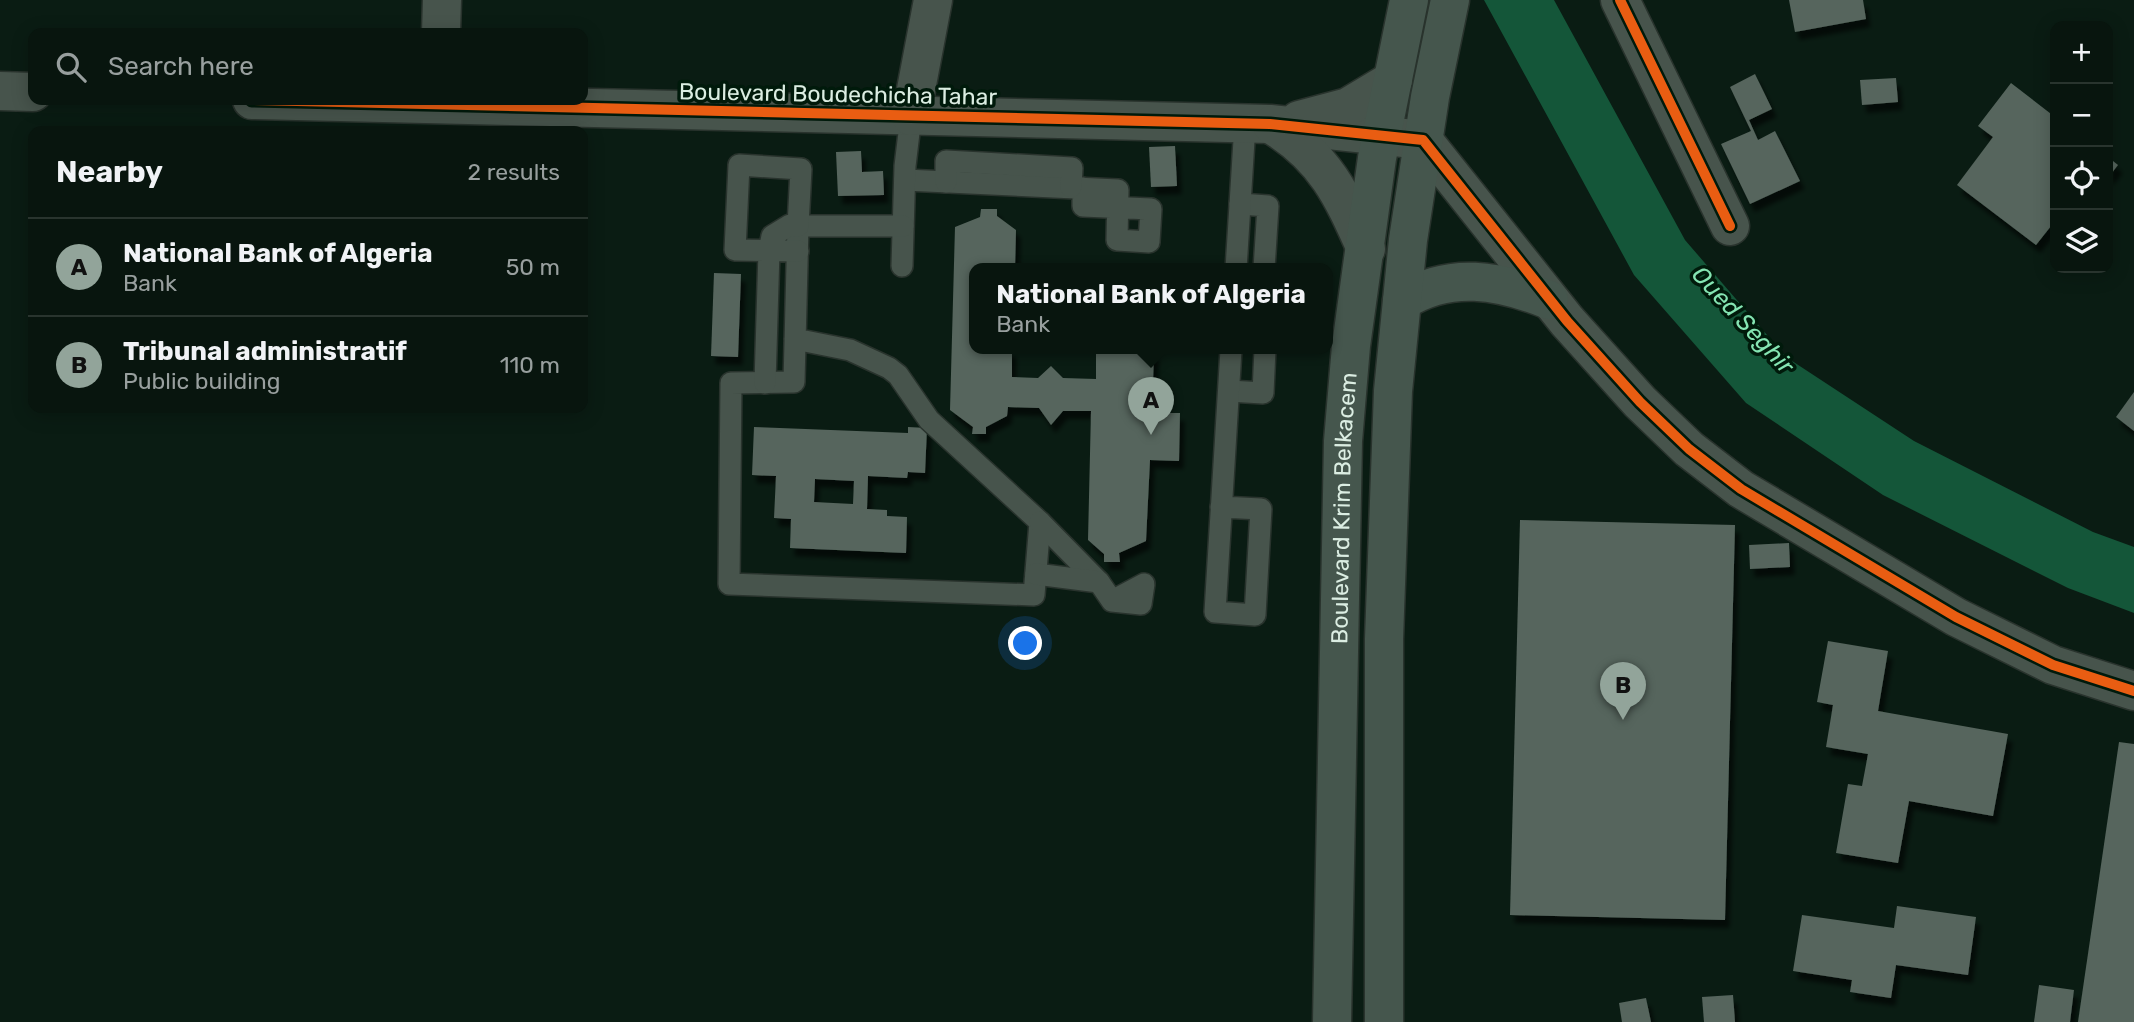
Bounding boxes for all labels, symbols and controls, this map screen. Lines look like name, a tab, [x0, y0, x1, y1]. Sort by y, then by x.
map controls	[2050, 21, 2113, 273]
button: +	[2050, 21, 2113, 84]
search box	[28, 28, 588, 105]
icon: search	[52, 48, 90, 86]
text: Search here	[108, 51, 254, 82]
street label: Boulevard Boudechicha Tahar	[679, 77, 998, 111]
button: −	[2050, 84, 2113, 147]
button: locate	[2050, 147, 2113, 210]
text: Nearby	[56, 154, 163, 190]
text: 2 results	[468, 158, 560, 186]
button: layers	[2050, 210, 2113, 273]
text: National Bank of Algeria	[123, 238, 433, 269]
text: A	[71, 253, 87, 281]
text: 50 m	[506, 253, 560, 281]
water label: Oued Seghir	[1686, 261, 1800, 380]
popup	[969, 263, 1333, 354]
text: Bank	[123, 269, 177, 297]
text: National Bank of Algeria	[996, 279, 1306, 310]
text: Bank	[996, 310, 1050, 338]
text: Tribunal administratif	[123, 336, 407, 367]
text: B	[71, 351, 87, 379]
text: 110 m	[500, 351, 560, 379]
text: Public building	[123, 367, 280, 395]
street label: Boulevard Krim Belkacem	[1325, 371, 1363, 644]
pin: A	[1128, 377, 1174, 435]
your location	[1008, 626, 1042, 660]
pin: B	[1600, 662, 1646, 720]

